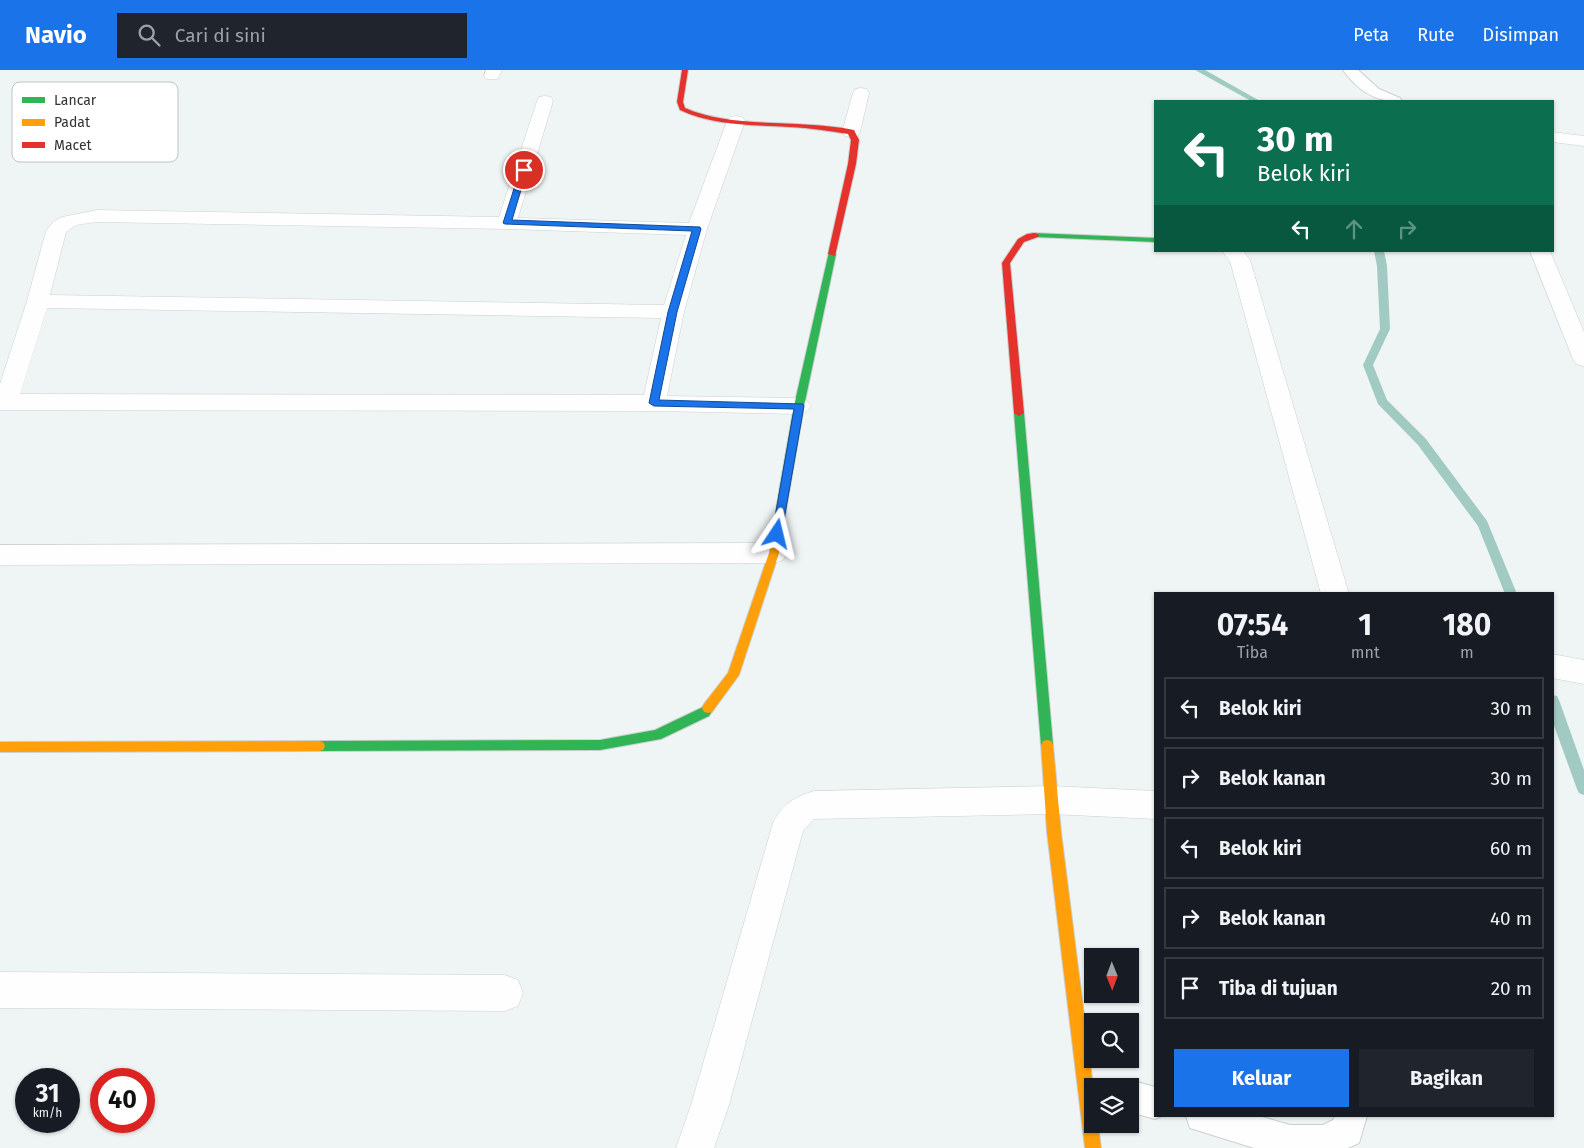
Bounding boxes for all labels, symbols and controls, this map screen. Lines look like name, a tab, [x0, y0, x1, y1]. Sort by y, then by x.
search box	[117, 13, 467, 58]
text: Navio	[25, 21, 87, 49]
icon: search	[135, 21, 163, 49]
text: Cari di sini	[175, 24, 266, 47]
text: Peta	[1353, 24, 1389, 46]
text: Rute	[1417, 24, 1455, 46]
text: Disimpan	[1483, 24, 1559, 46]
legend	[12, 82, 178, 162]
text: Lancar	[54, 92, 97, 109]
text: Padat	[54, 114, 91, 131]
text: 30 m	[1257, 118, 1334, 160]
icon: left	[1174, 120, 1239, 185]
text: Macet	[54, 137, 93, 154]
pin	[503, 149, 545, 191]
icon: arrive	[510, 156, 538, 184]
text: Belok kiri	[1257, 160, 1351, 187]
icon: left	[1287, 215, 1315, 243]
icon: ahead	[1340, 215, 1368, 243]
icon: right	[1393, 215, 1421, 243]
position arrow	[750, 507, 802, 559]
text: 07:54	[1217, 607, 1288, 643]
text: 1	[1358, 607, 1372, 643]
text: 180	[1442, 607, 1491, 643]
text: Tiba	[1237, 643, 1268, 662]
text: mnt	[1351, 643, 1380, 662]
text: m	[1460, 643, 1474, 662]
icon: left	[1176, 694, 1204, 722]
text: Belok kiri	[1219, 697, 1302, 720]
text: 30 m	[1491, 697, 1532, 720]
icon: right	[1176, 764, 1204, 792]
text: Belok kanan	[1219, 767, 1326, 790]
text: 30 m	[1491, 767, 1532, 790]
icon: left	[1176, 834, 1204, 862]
text: Belok kiri	[1219, 837, 1302, 860]
text: 60 m	[1490, 837, 1532, 860]
icon: right	[1176, 904, 1204, 932]
text: Belok kanan	[1219, 907, 1326, 930]
text: 40 m	[1490, 907, 1532, 930]
north arrow	[1084, 948, 1139, 1002]
map controls	[1084, 948, 1139, 1133]
icon: arrive	[1176, 974, 1204, 1002]
text: Tiba di tujuan	[1219, 977, 1338, 1000]
text: 20 m	[1491, 977, 1532, 1000]
button: search	[1084, 1013, 1139, 1068]
button: Keluar	[1174, 1049, 1349, 1107]
button: Bagikan	[1359, 1049, 1534, 1107]
speed limit sign: 40	[90, 1068, 155, 1133]
button: layers	[1084, 1078, 1139, 1133]
text: 31	[35, 1079, 60, 1109]
text: km/h	[33, 1106, 62, 1120]

